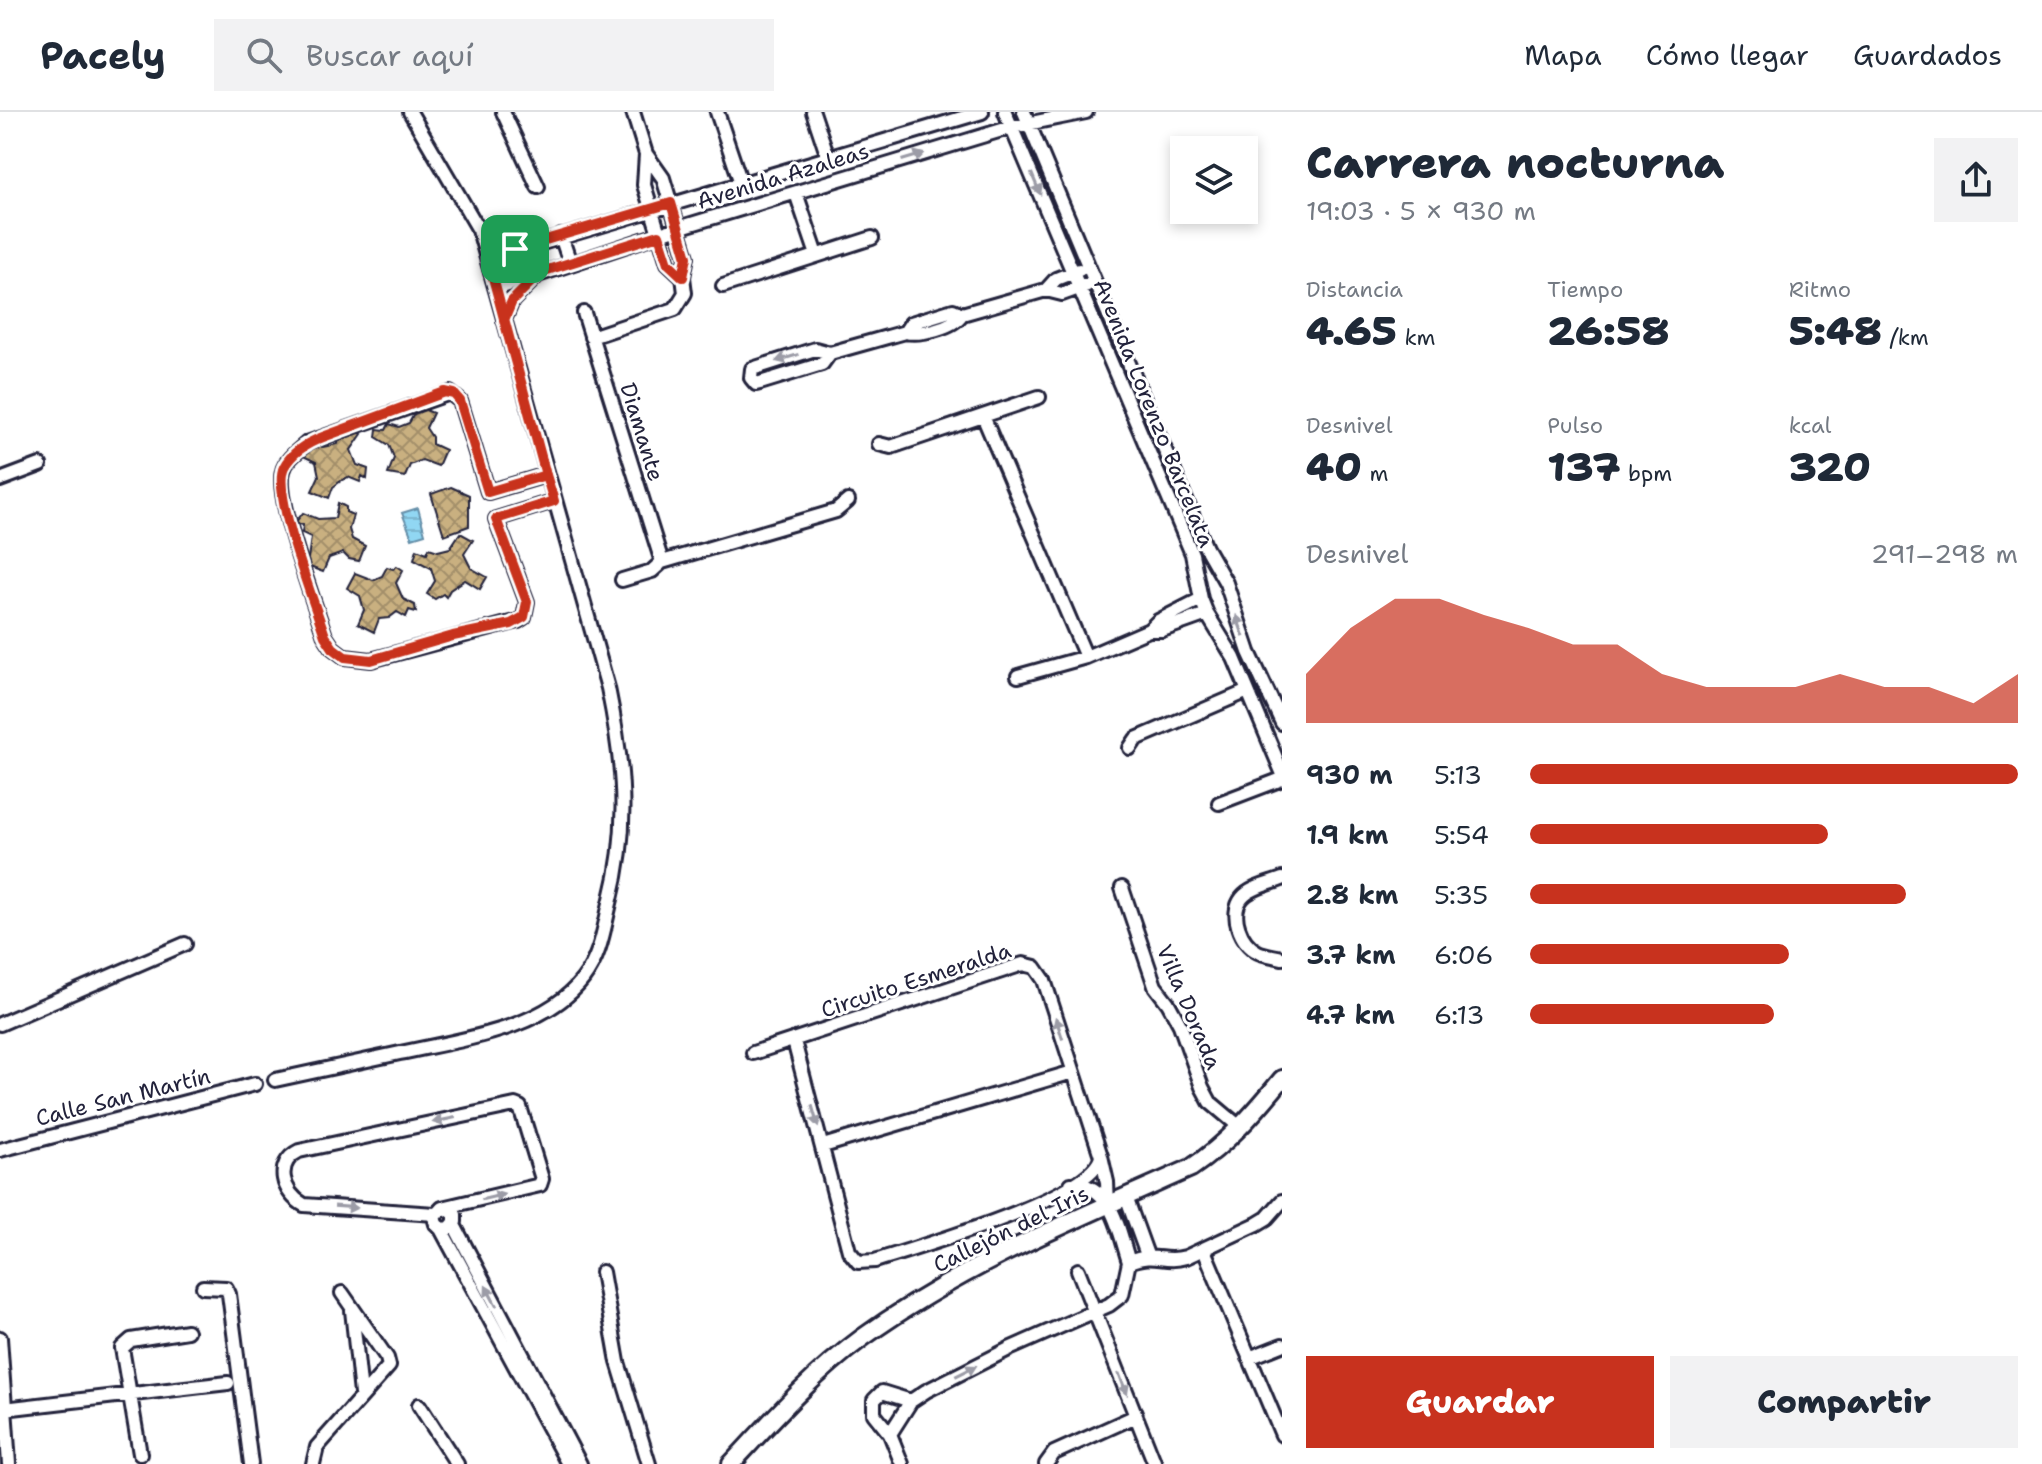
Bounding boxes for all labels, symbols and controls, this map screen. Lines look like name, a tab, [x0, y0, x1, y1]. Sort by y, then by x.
search box	[214, 19, 774, 91]
text: Pacely	[40, 30, 166, 81]
icon: search	[242, 33, 286, 77]
text: Buscar aquí	[306, 35, 474, 76]
text: Mapa	[1524, 36, 1602, 74]
text: Cómo llegar	[1646, 36, 1809, 74]
text: Guardados	[1853, 36, 2002, 74]
text: Carrera nocturna	[1306, 133, 1724, 192]
street label: Avenida Azaleas	[693, 136, 873, 216]
map controls	[1170, 136, 1258, 224]
button: layers	[1170, 136, 1258, 224]
button: share	[1934, 138, 2018, 222]
one-way arrow	[902, 150, 926, 163]
one-way arrow	[1030, 172, 1043, 196]
text: 19:03 · 5 × 930 m	[1306, 193, 1536, 228]
pin	[481, 215, 549, 283]
icon: arrive	[493, 227, 537, 271]
street label: Avenida Lorenzo Barcelata	[1087, 274, 1221, 552]
text: Distancia	[1306, 275, 1403, 304]
text: Tiempo	[1547, 275, 1623, 304]
text: Ritmo	[1789, 275, 1851, 304]
text: 4.65	[1306, 304, 1397, 358]
text: 26:58	[1547, 304, 1669, 358]
text: 5:48	[1789, 304, 1882, 358]
text: km	[1397, 323, 1436, 352]
text: /km	[1882, 323, 1929, 352]
one-way arrow	[774, 352, 798, 365]
street label: Diamante	[613, 379, 671, 485]
text: Desnivel	[1306, 411, 1393, 440]
text: Pulso	[1547, 411, 1603, 440]
text: kcal	[1789, 411, 1831, 440]
text: 40	[1306, 440, 1362, 494]
text: 137	[1547, 440, 1621, 494]
text: 320	[1789, 440, 1871, 494]
text: m	[1362, 459, 1388, 488]
text: bpm	[1621, 459, 1672, 488]
text: Desnivel	[1306, 536, 1408, 571]
text: 291–298 m	[1871, 536, 2018, 571]
one-way arrow	[1234, 614, 1246, 638]
text: 930 m	[1306, 757, 1393, 792]
text: 5:13	[1434, 757, 1482, 792]
text: 1.9 km	[1306, 817, 1388, 852]
text: 5:54	[1434, 817, 1489, 852]
text: 2.8 km	[1306, 877, 1399, 912]
text: 5:35	[1434, 877, 1488, 912]
street label: Circuito Esmeralda	[817, 935, 1015, 1024]
text: 3.7 km	[1306, 937, 1396, 972]
text: 6:06	[1434, 937, 1493, 972]
street label: Villa Dorada	[1150, 940, 1228, 1074]
text: 4.7 km	[1306, 997, 1395, 1032]
text: 6:13	[1434, 997, 1484, 1032]
one-way arrow	[1053, 1016, 1065, 1040]
street label: Calle San Martín	[33, 1061, 213, 1133]
one-way arrow	[809, 1103, 821, 1128]
one-way arrow	[432, 1114, 457, 1127]
street label: Callejón del Iris	[928, 1179, 1094, 1279]
one-way arrow	[481, 1190, 506, 1203]
one-way arrow	[334, 1201, 359, 1214]
one-way arrow	[485, 1285, 499, 1307]
button: Guardar	[1306, 1356, 1654, 1448]
button: Compartir	[1670, 1356, 2018, 1448]
one-way arrow	[955, 1364, 978, 1377]
one-way arrow	[1117, 1372, 1130, 1396]

